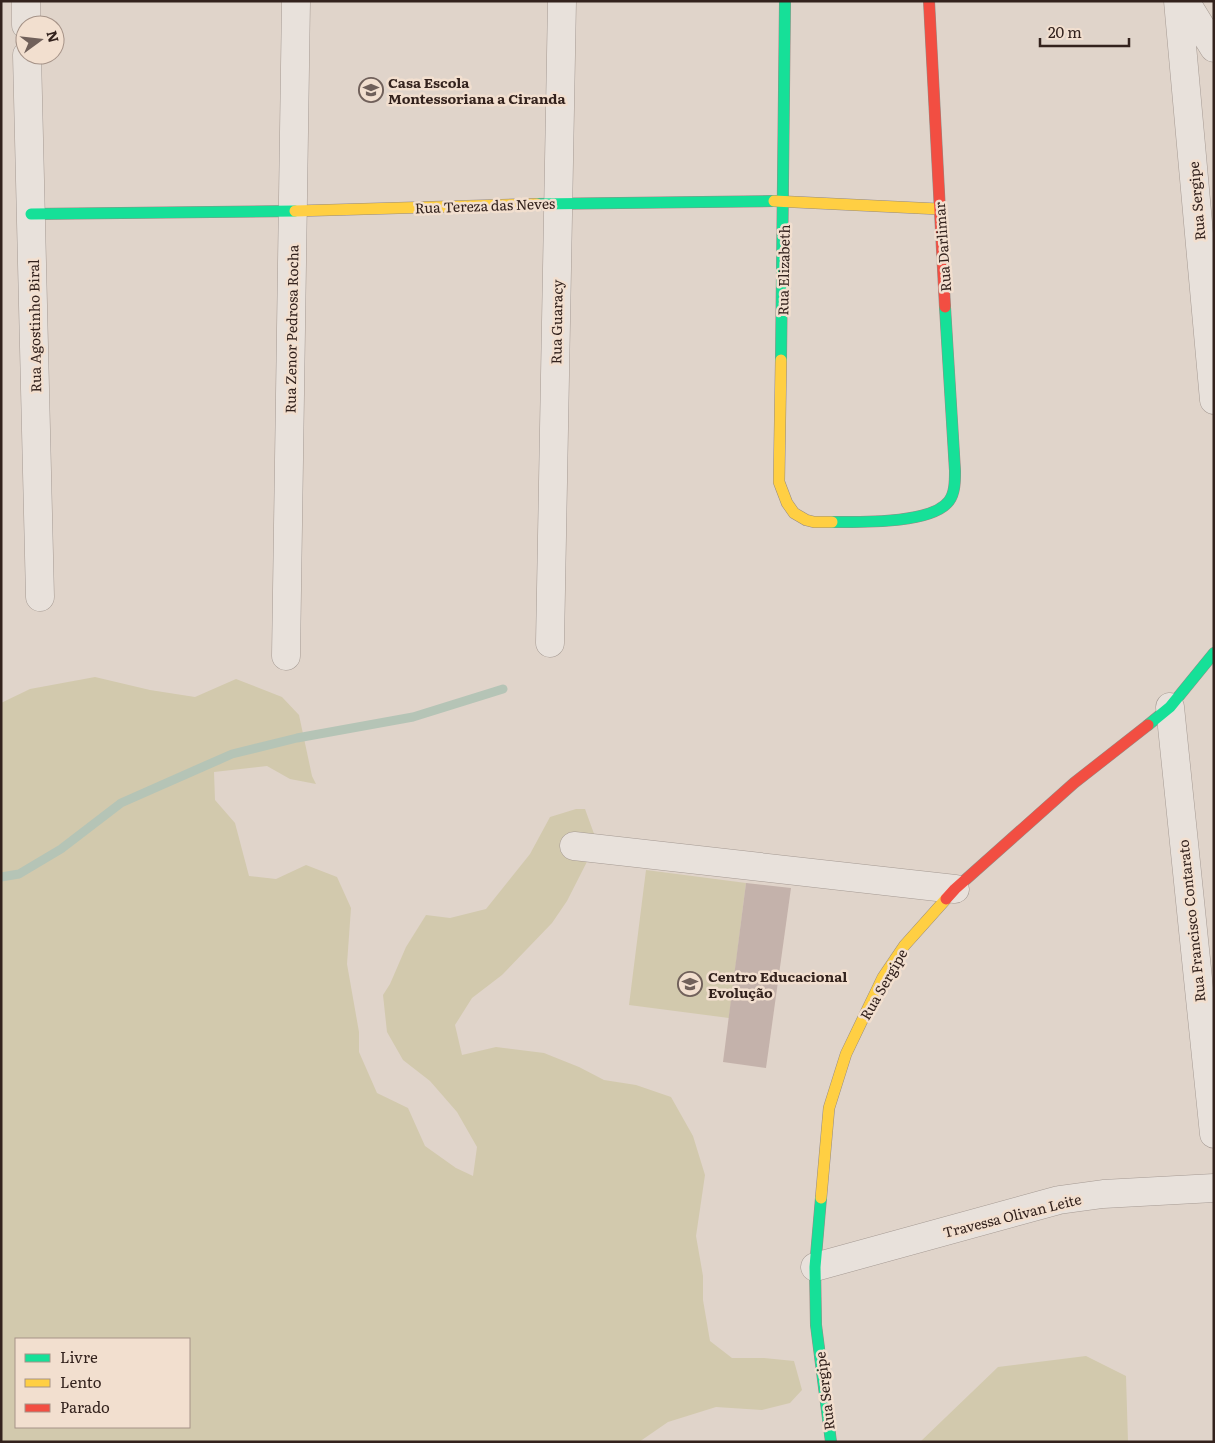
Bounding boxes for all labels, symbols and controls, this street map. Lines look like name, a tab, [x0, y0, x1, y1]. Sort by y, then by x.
north arrow	[15, 15, 65, 65]
scale bar	[1040, 15, 1129, 47]
text: 20 m	[1048, 20, 1082, 43]
text: N	[42, 28, 65, 45]
place label: Casa Escola Montessoriana a Ciranda	[388, 72, 566, 108]
school or university icon: Casa Escola Montessoriana a Ciranda	[358, 77, 384, 103]
street label: Rua Sergipe	[1183, 161, 1209, 241]
street label: Rua Tereza das Neves	[414, 193, 556, 217]
street label: Rua Darlimar	[929, 201, 955, 293]
street label: Rua Elizabeth	[772, 224, 794, 316]
street label: Rua Zenor Pedrosa Rocha	[280, 244, 302, 414]
street label: Rua Agostinho Biral	[23, 259, 45, 393]
street label: Rua Guaracy	[545, 279, 567, 365]
street label: Rua Francisco Contarato	[1173, 839, 1209, 1003]
street label: Rua Sergipe	[855, 945, 911, 1023]
place label: Centro Educacional Evolução	[708, 966, 847, 1002]
school or university icon: Centro Educacional Evolução	[677, 971, 703, 997]
street label: Travessa Olivan Leite	[941, 1188, 1083, 1242]
legend	[15, 1338, 190, 1428]
text: Livre	[60, 1345, 98, 1368]
street label: Rua Sergipe	[809, 1350, 839, 1432]
text: Lento	[60, 1370, 102, 1393]
text: Parado	[60, 1395, 110, 1418]

